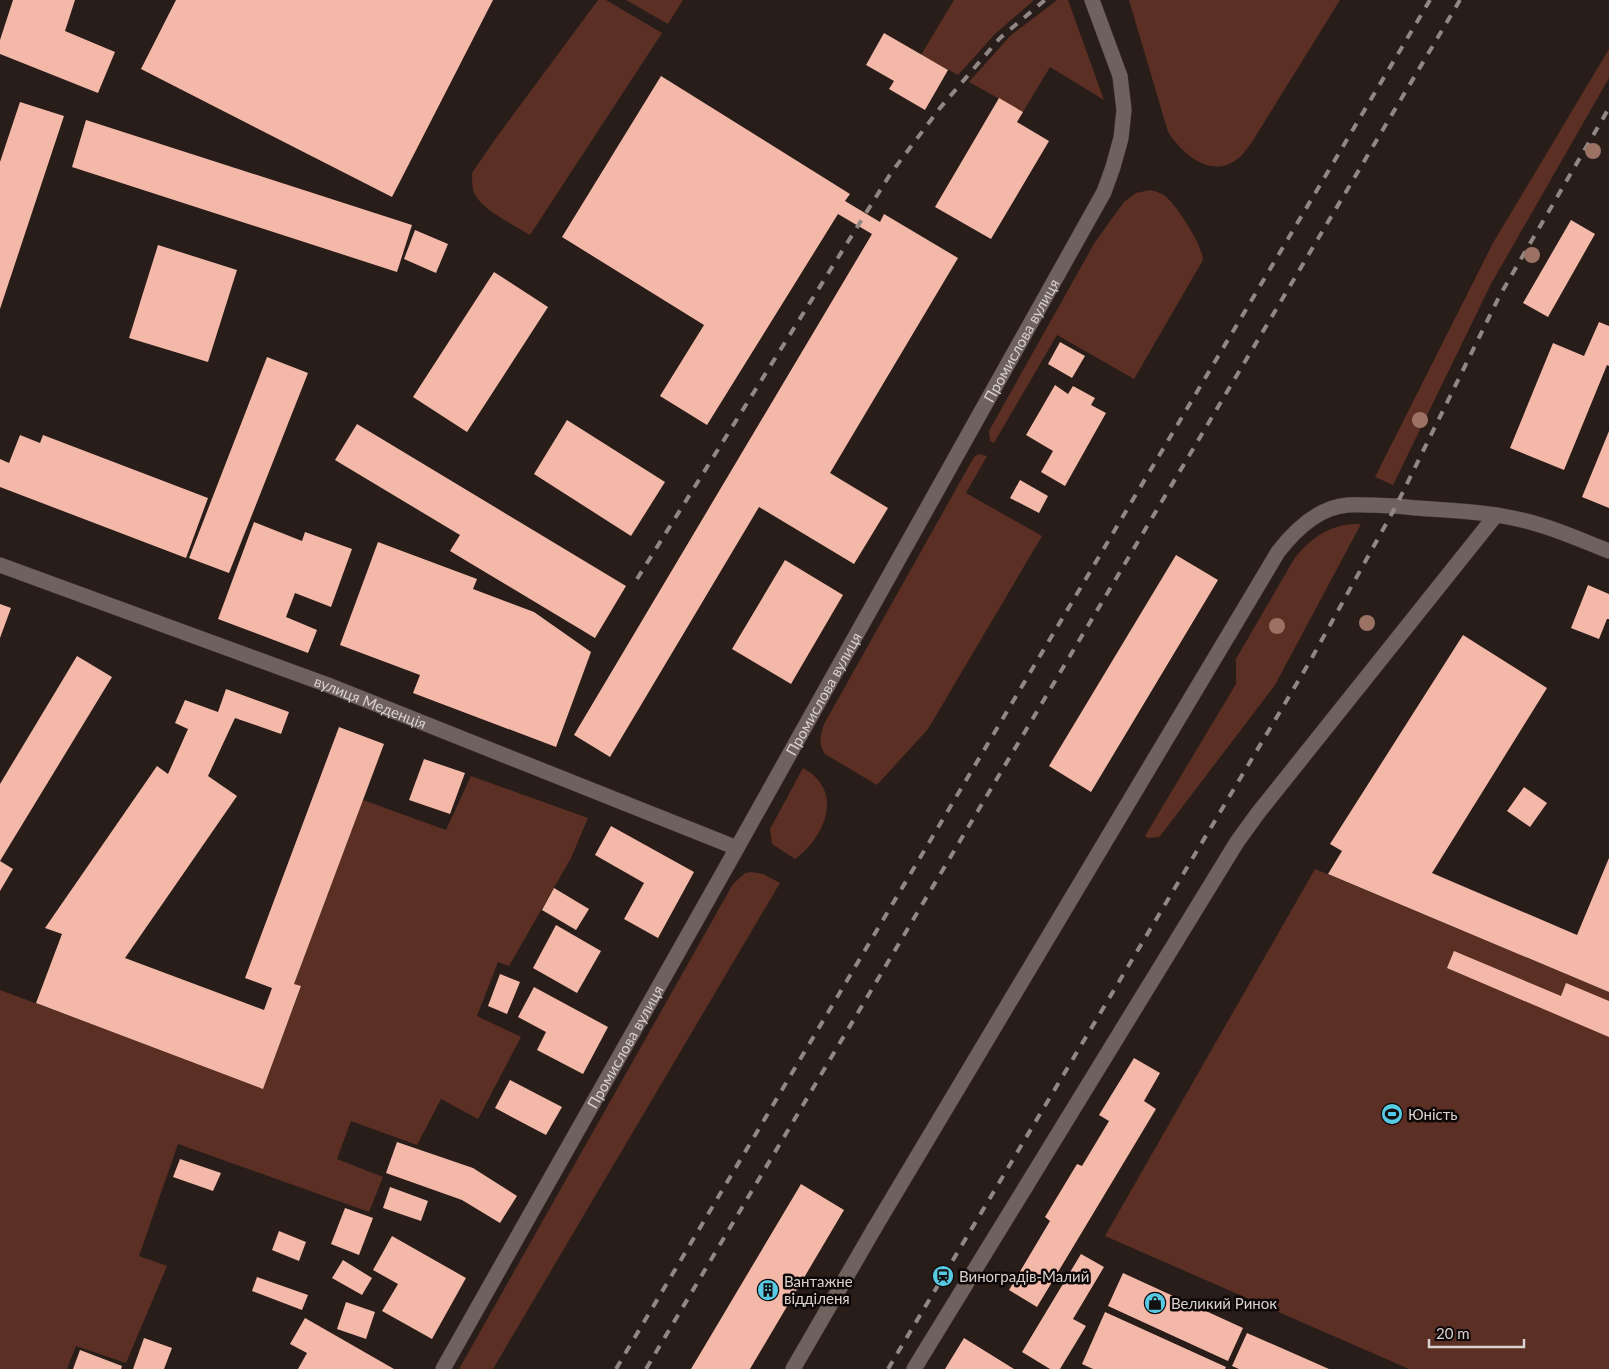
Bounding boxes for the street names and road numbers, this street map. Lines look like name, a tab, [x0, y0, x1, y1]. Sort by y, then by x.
street label: Промислова вулиця	[979, 275, 1063, 405]
street label: Промислова вулиця	[782, 629, 865, 759]
street label: вулиця Меденція	[312, 672, 429, 732]
street label: Промислова вулиця	[583, 982, 667, 1112]

